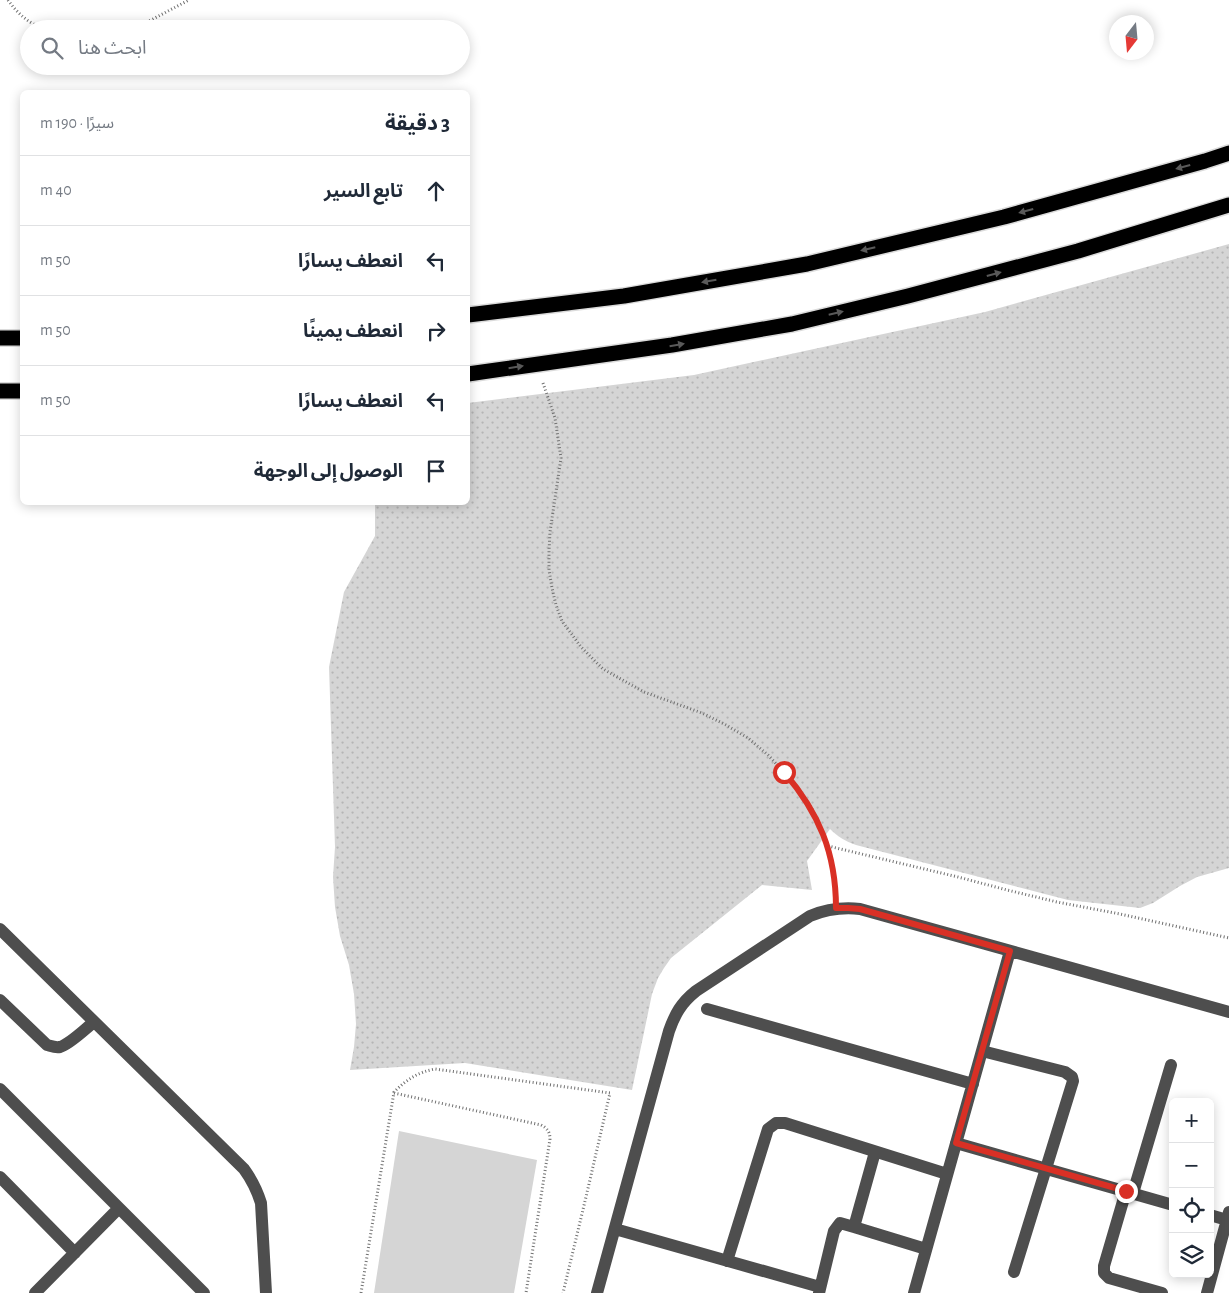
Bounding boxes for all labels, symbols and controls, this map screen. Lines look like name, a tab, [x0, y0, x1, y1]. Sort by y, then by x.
north arrow	[1109, 15, 1154, 60]
search box	[20, 20, 470, 75]
icon: search	[38, 34, 66, 62]
text: ابحث هنا	[78, 39, 147, 58]
text: 3 دقيقة	[385, 113, 450, 134]
text: سيرًا · 190 m	[40, 115, 114, 131]
one-way arrow	[1175, 164, 1190, 172]
icon: ahead	[422, 177, 450, 205]
text: 40 m	[40, 182, 72, 198]
text: تابع السير	[324, 182, 403, 201]
one-way arrow	[1018, 207, 1033, 215]
one-way arrow	[861, 245, 876, 253]
icon: left	[422, 247, 450, 275]
text: 50 m	[40, 252, 71, 268]
text: انعطف يسارًا	[298, 252, 403, 271]
one-way arrow	[986, 269, 1001, 277]
one-way arrow	[700, 278, 716, 286]
one-way arrow	[829, 309, 844, 317]
icon: right	[422, 317, 450, 345]
text: 50 m	[40, 322, 71, 338]
text: انعطف يمينًا	[303, 322, 403, 341]
one-way arrow	[669, 340, 685, 348]
one-way arrow	[508, 363, 524, 371]
icon: left	[422, 387, 450, 415]
text: 50 m	[40, 392, 71, 408]
text: انعطف يسارًا	[298, 392, 403, 411]
icon: arrive	[422, 457, 450, 485]
text: الوصول إلى الوجهة	[254, 462, 403, 481]
route start	[773, 761, 796, 784]
map controls	[1169, 1098, 1214, 1278]
button: +	[1169, 1098, 1214, 1143]
button: −	[1169, 1143, 1214, 1188]
route end	[1115, 1180, 1138, 1203]
button: locate	[1169, 1188, 1214, 1233]
button: layers	[1169, 1233, 1214, 1278]

